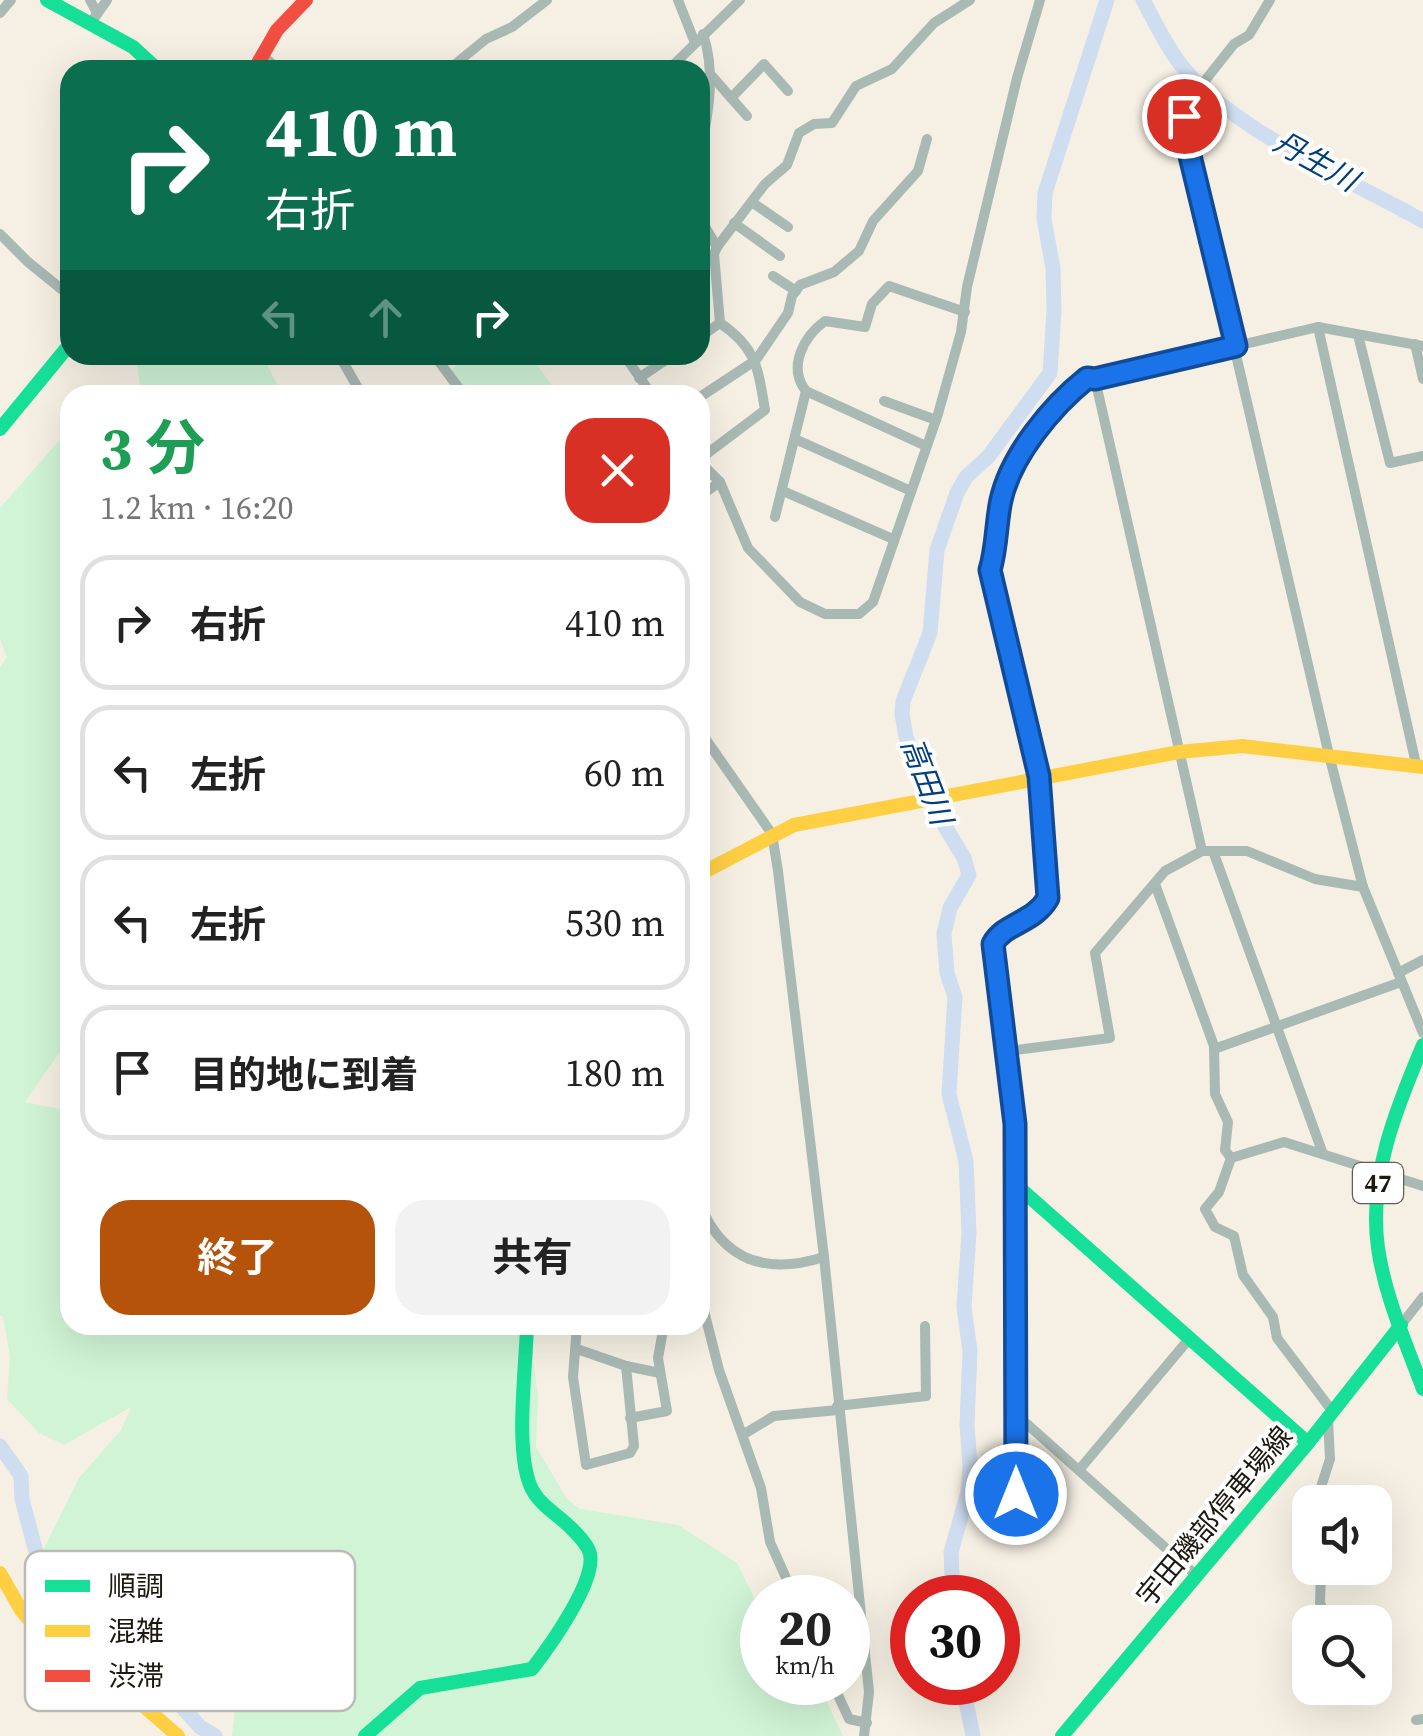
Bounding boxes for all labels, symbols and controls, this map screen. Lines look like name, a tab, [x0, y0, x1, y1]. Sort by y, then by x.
pin	[1142, 74, 1227, 159]
text: 410 m	[265, 83, 457, 179]
icon: arrive	[1157, 89, 1212, 144]
icon: right	[100, 100, 230, 230]
water label: 丹生川	[1267, 121, 1368, 202]
text: 右折	[265, 179, 355, 241]
icon: left	[253, 290, 308, 345]
icon: ahead	[358, 290, 413, 345]
icon: right	[463, 290, 518, 345]
text: 3 分	[100, 407, 205, 489]
button: close	[565, 418, 670, 523]
text: 1.2 km · 16:20	[100, 486, 294, 530]
icon: right	[105, 595, 160, 650]
text: 410 m	[565, 597, 665, 649]
text: 右折	[190, 599, 266, 651]
water label: 高田川	[892, 732, 963, 833]
icon: left	[105, 745, 160, 800]
text: 60 m	[584, 747, 665, 799]
text: 左折	[190, 749, 266, 801]
icon: left	[105, 895, 160, 950]
text: 530 m	[565, 897, 665, 949]
text: 左折	[190, 899, 266, 951]
icon: arrive	[105, 1045, 160, 1100]
text: 180 m	[565, 1047, 665, 1099]
text: 目的地に到着	[190, 1049, 418, 1101]
road number: 47	[1353, 1163, 1403, 1203]
button: 終了	[100, 1200, 375, 1315]
button: 共有	[395, 1200, 670, 1315]
street label: 宇田磯部停車場線	[1127, 1418, 1301, 1614]
position arrow	[964, 1442, 1068, 1546]
map controls	[1292, 1485, 1392, 1705]
button: sound	[1292, 1485, 1392, 1585]
legend	[25, 1551, 355, 1711]
text: 順調	[108, 1567, 164, 1605]
speed limit sign: 30	[890, 1575, 1020, 1705]
text: 20	[778, 1593, 832, 1662]
button: search	[1292, 1605, 1392, 1705]
text: 混雑	[108, 1612, 164, 1650]
text: km/h	[775, 1648, 835, 1682]
text: 渋滞	[108, 1657, 164, 1695]

